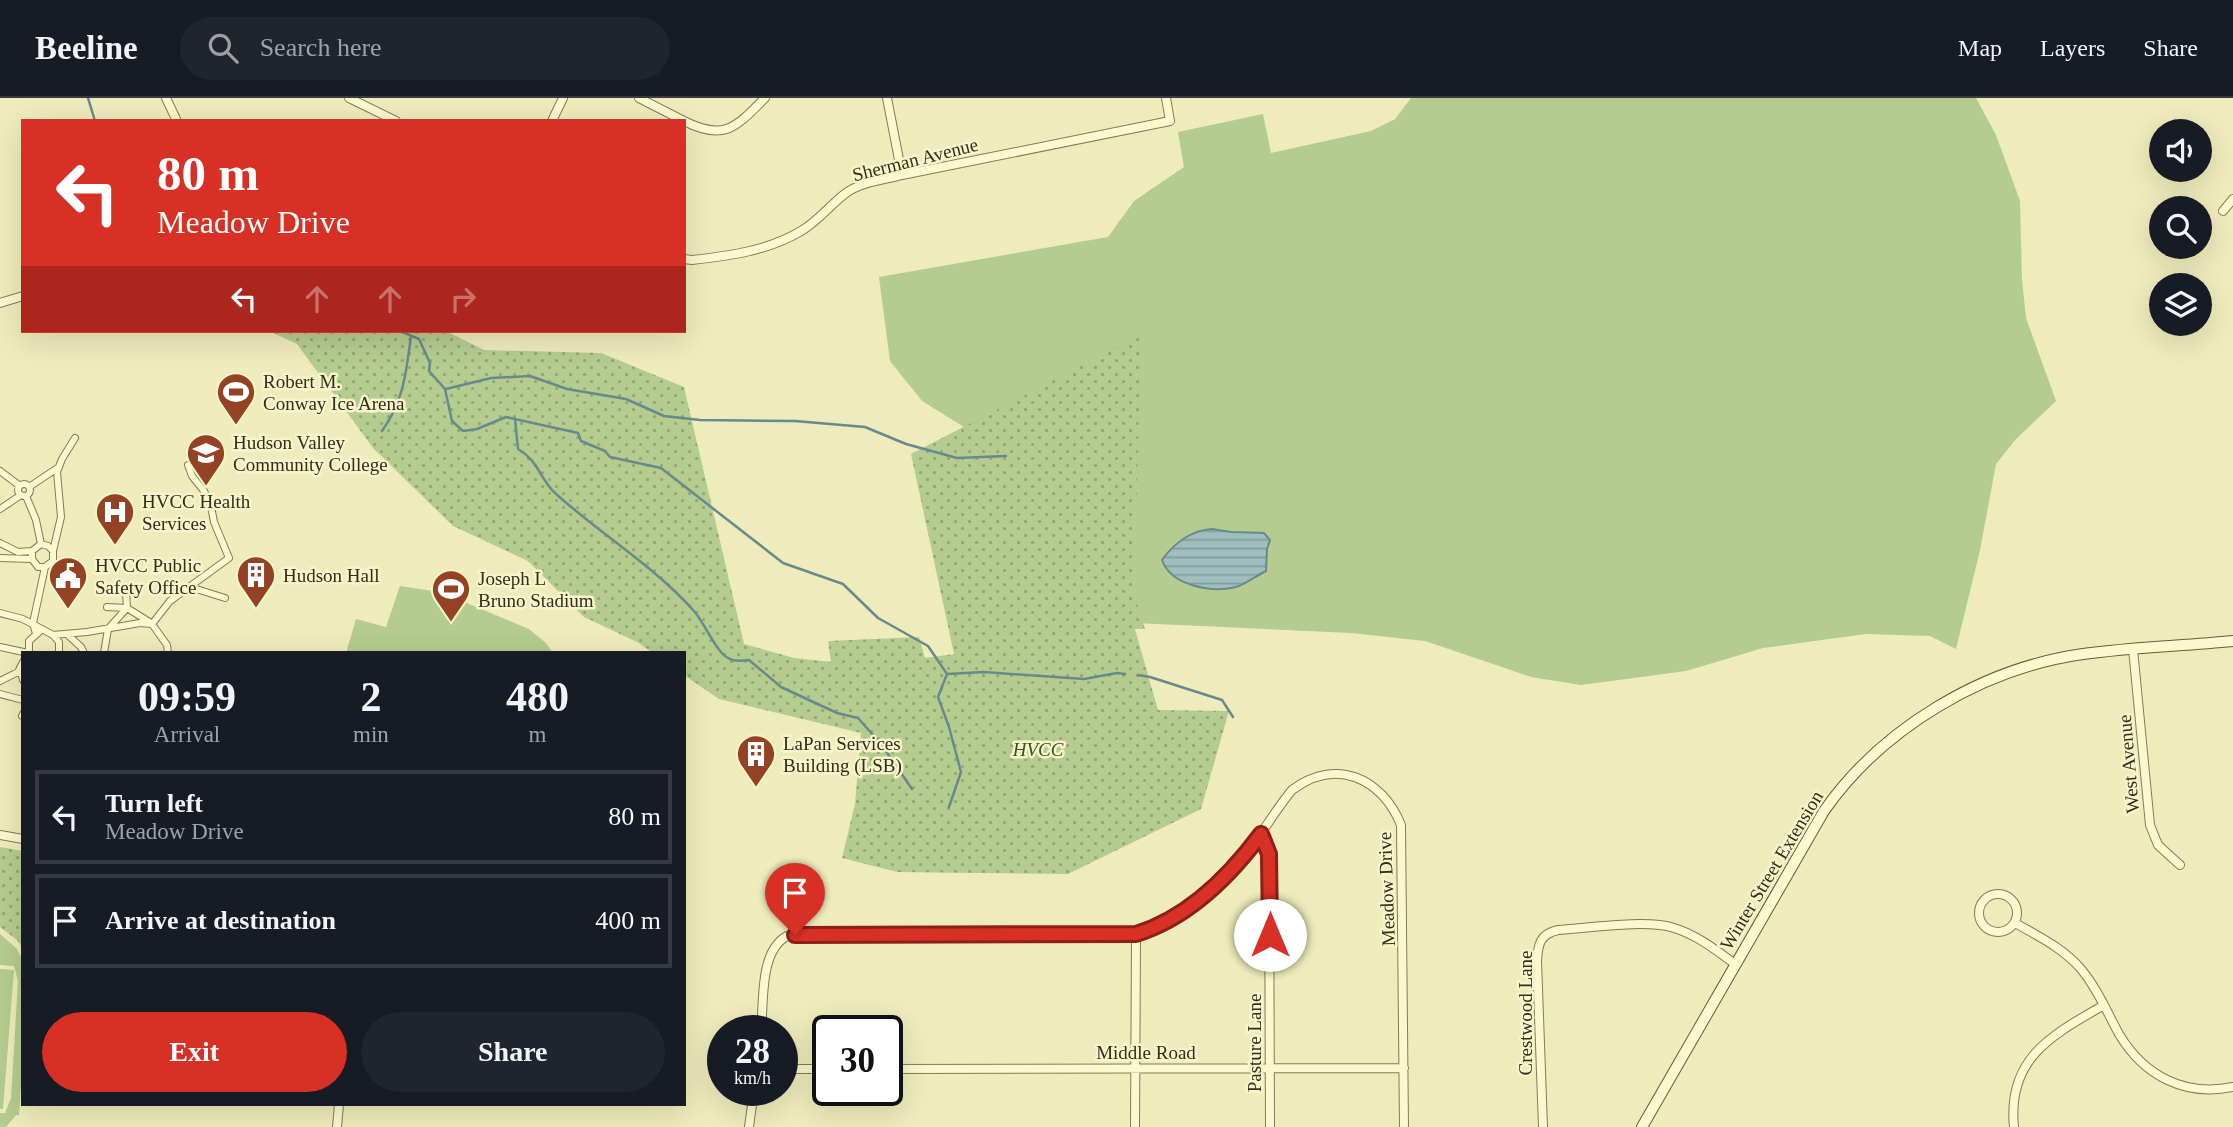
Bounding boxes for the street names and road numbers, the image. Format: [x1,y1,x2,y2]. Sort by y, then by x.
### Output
street label: Sherman Avenue [850,134,980,185]
street label: West Avenue [2114,714,2143,814]
street label: Winter Street Extension [1716,787,1827,954]
street label: Meadow Drive [1374,831,1399,947]
street label: Crestwood Lane [1515,950,1536,1076]
street label: Pasture Lane [1244,994,1265,1092]
street label: Middle Road [1096,1042,1196,1063]

